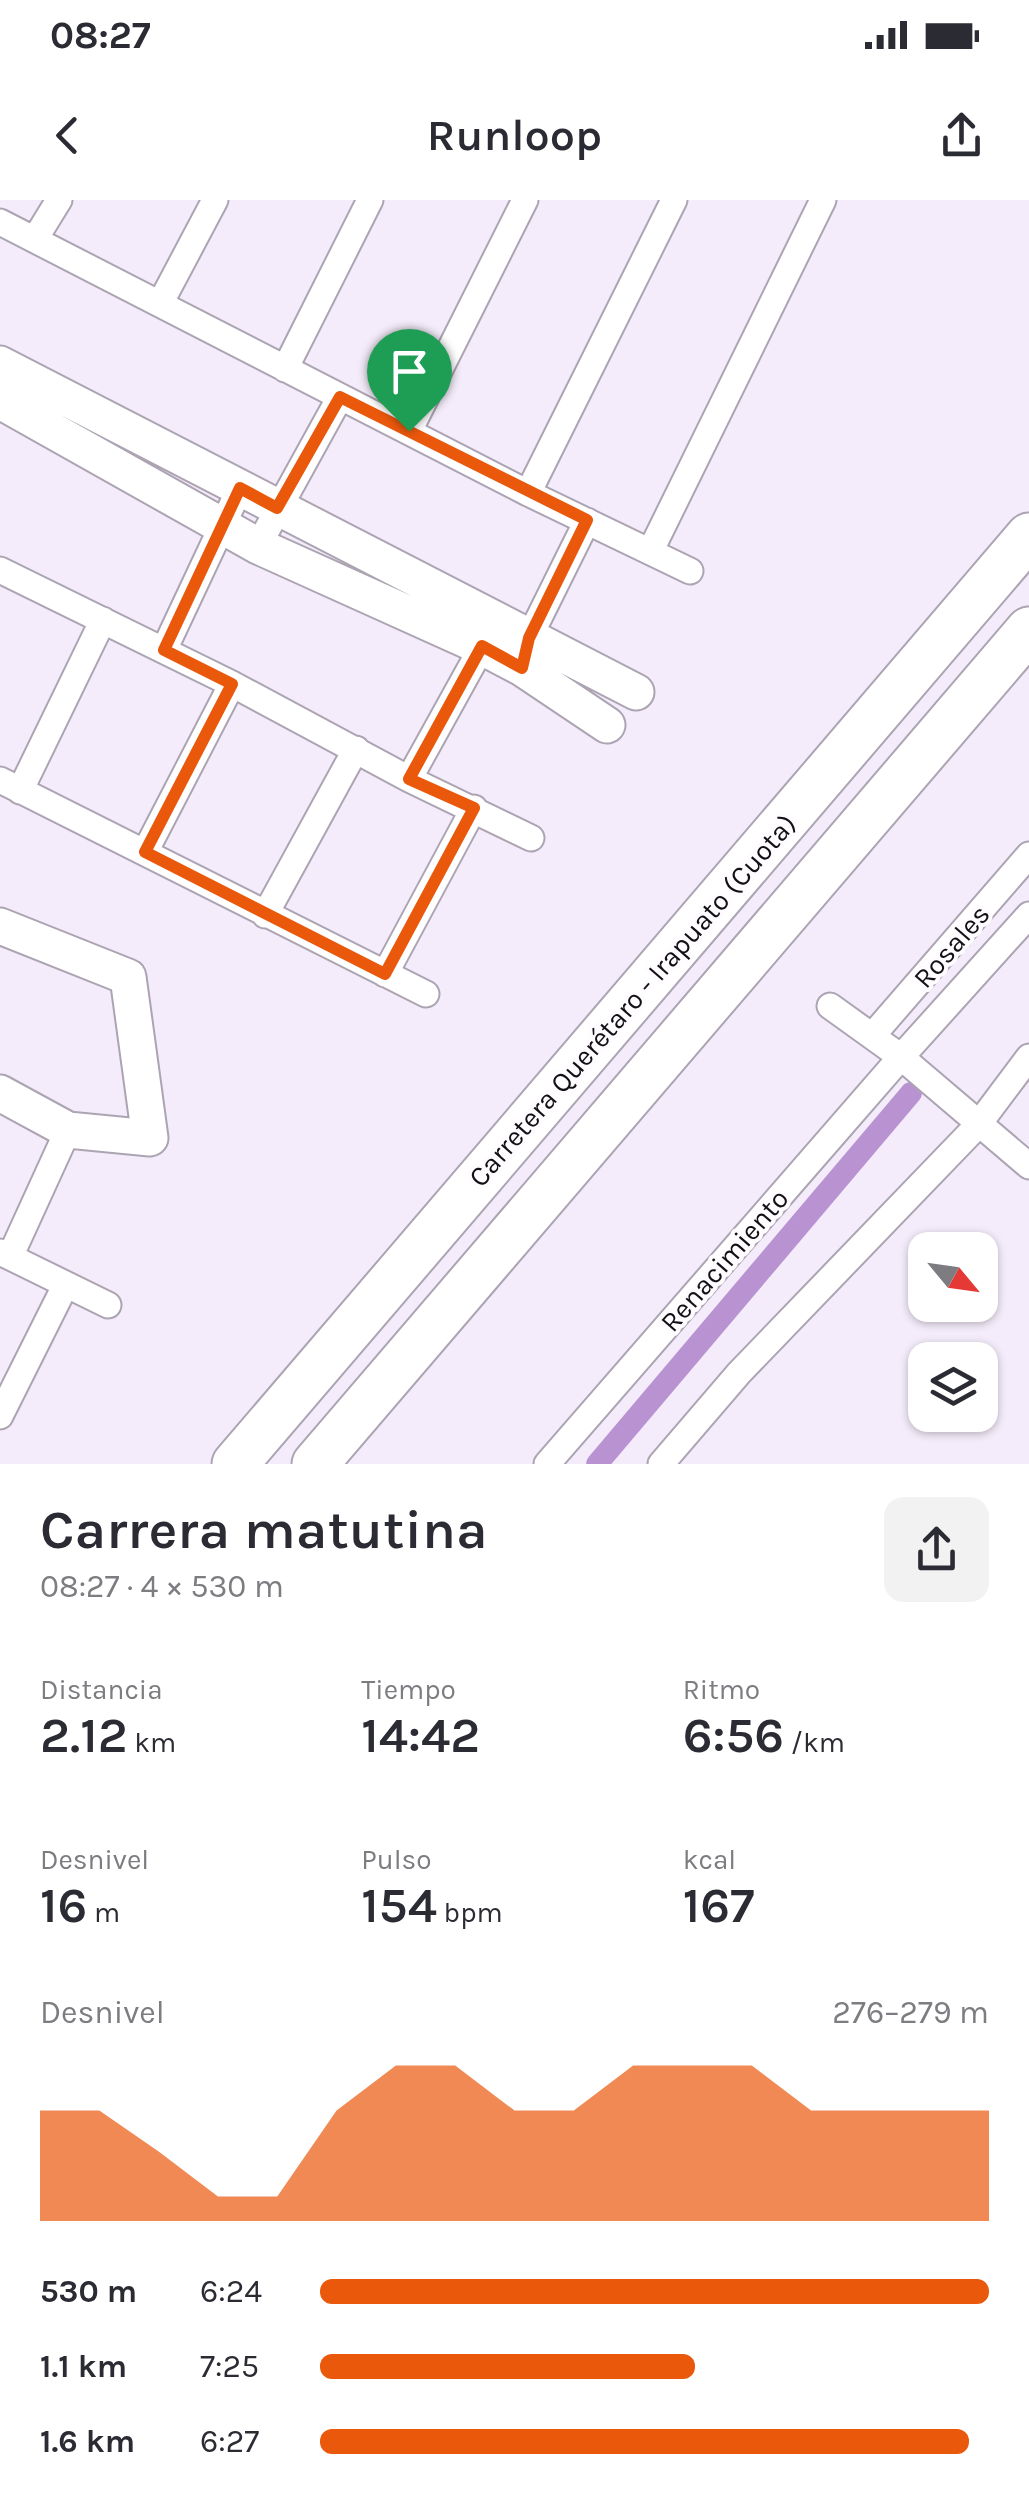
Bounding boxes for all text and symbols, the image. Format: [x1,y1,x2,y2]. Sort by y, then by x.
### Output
text: 08:27 [50,13,151,58]
icon: back [40,108,95,163]
icon: share [934,108,989,163]
text: Runloop [427,109,602,161]
pin [367,329,452,432]
icon: arrive [382,344,437,399]
street label: Carretera Querétaro - Irapuato (Cuota) [462,807,803,1193]
street label: Rosales [906,898,996,995]
street label: Renacimiento [653,1182,795,1338]
north arrow [908,1232,998,1322]
map controls [908,1232,998,1432]
button: layers [908,1342,998,1432]
button: share [884,1497,989,1602]
text: Carrera matutina [40,1498,488,1562]
text: 08:27 · 4 × 530 m [40,1568,284,1605]
text: Distancia [40,1673,163,1706]
text: Tiempo [361,1673,456,1706]
text: Ritmo [683,1673,760,1706]
text: 2.12 [40,1706,128,1765]
text: 14:42 [361,1706,480,1765]
text: 6:56 [683,1706,784,1765]
text: km [128,1726,176,1759]
text: /km [784,1726,845,1759]
text: Desnivel [40,1843,149,1876]
text: Pulso [361,1843,432,1876]
text: kcal [683,1843,736,1876]
text: 16 [40,1876,87,1935]
text: 154 [361,1876,437,1935]
text: 167 [683,1876,755,1935]
text: m [87,1896,120,1929]
text: bpm [437,1896,503,1929]
text: Desnivel [40,1994,165,2031]
text: 276–279 m [832,1994,989,2031]
text: 530 m [40,2273,137,2310]
text: 6:24 [200,2273,262,2310]
text: 1.1 km [40,2348,127,2385]
text: 7:25 [200,2348,259,2385]
text: 1.6 km [40,2423,135,2460]
text: 6:27 [200,2423,259,2460]

